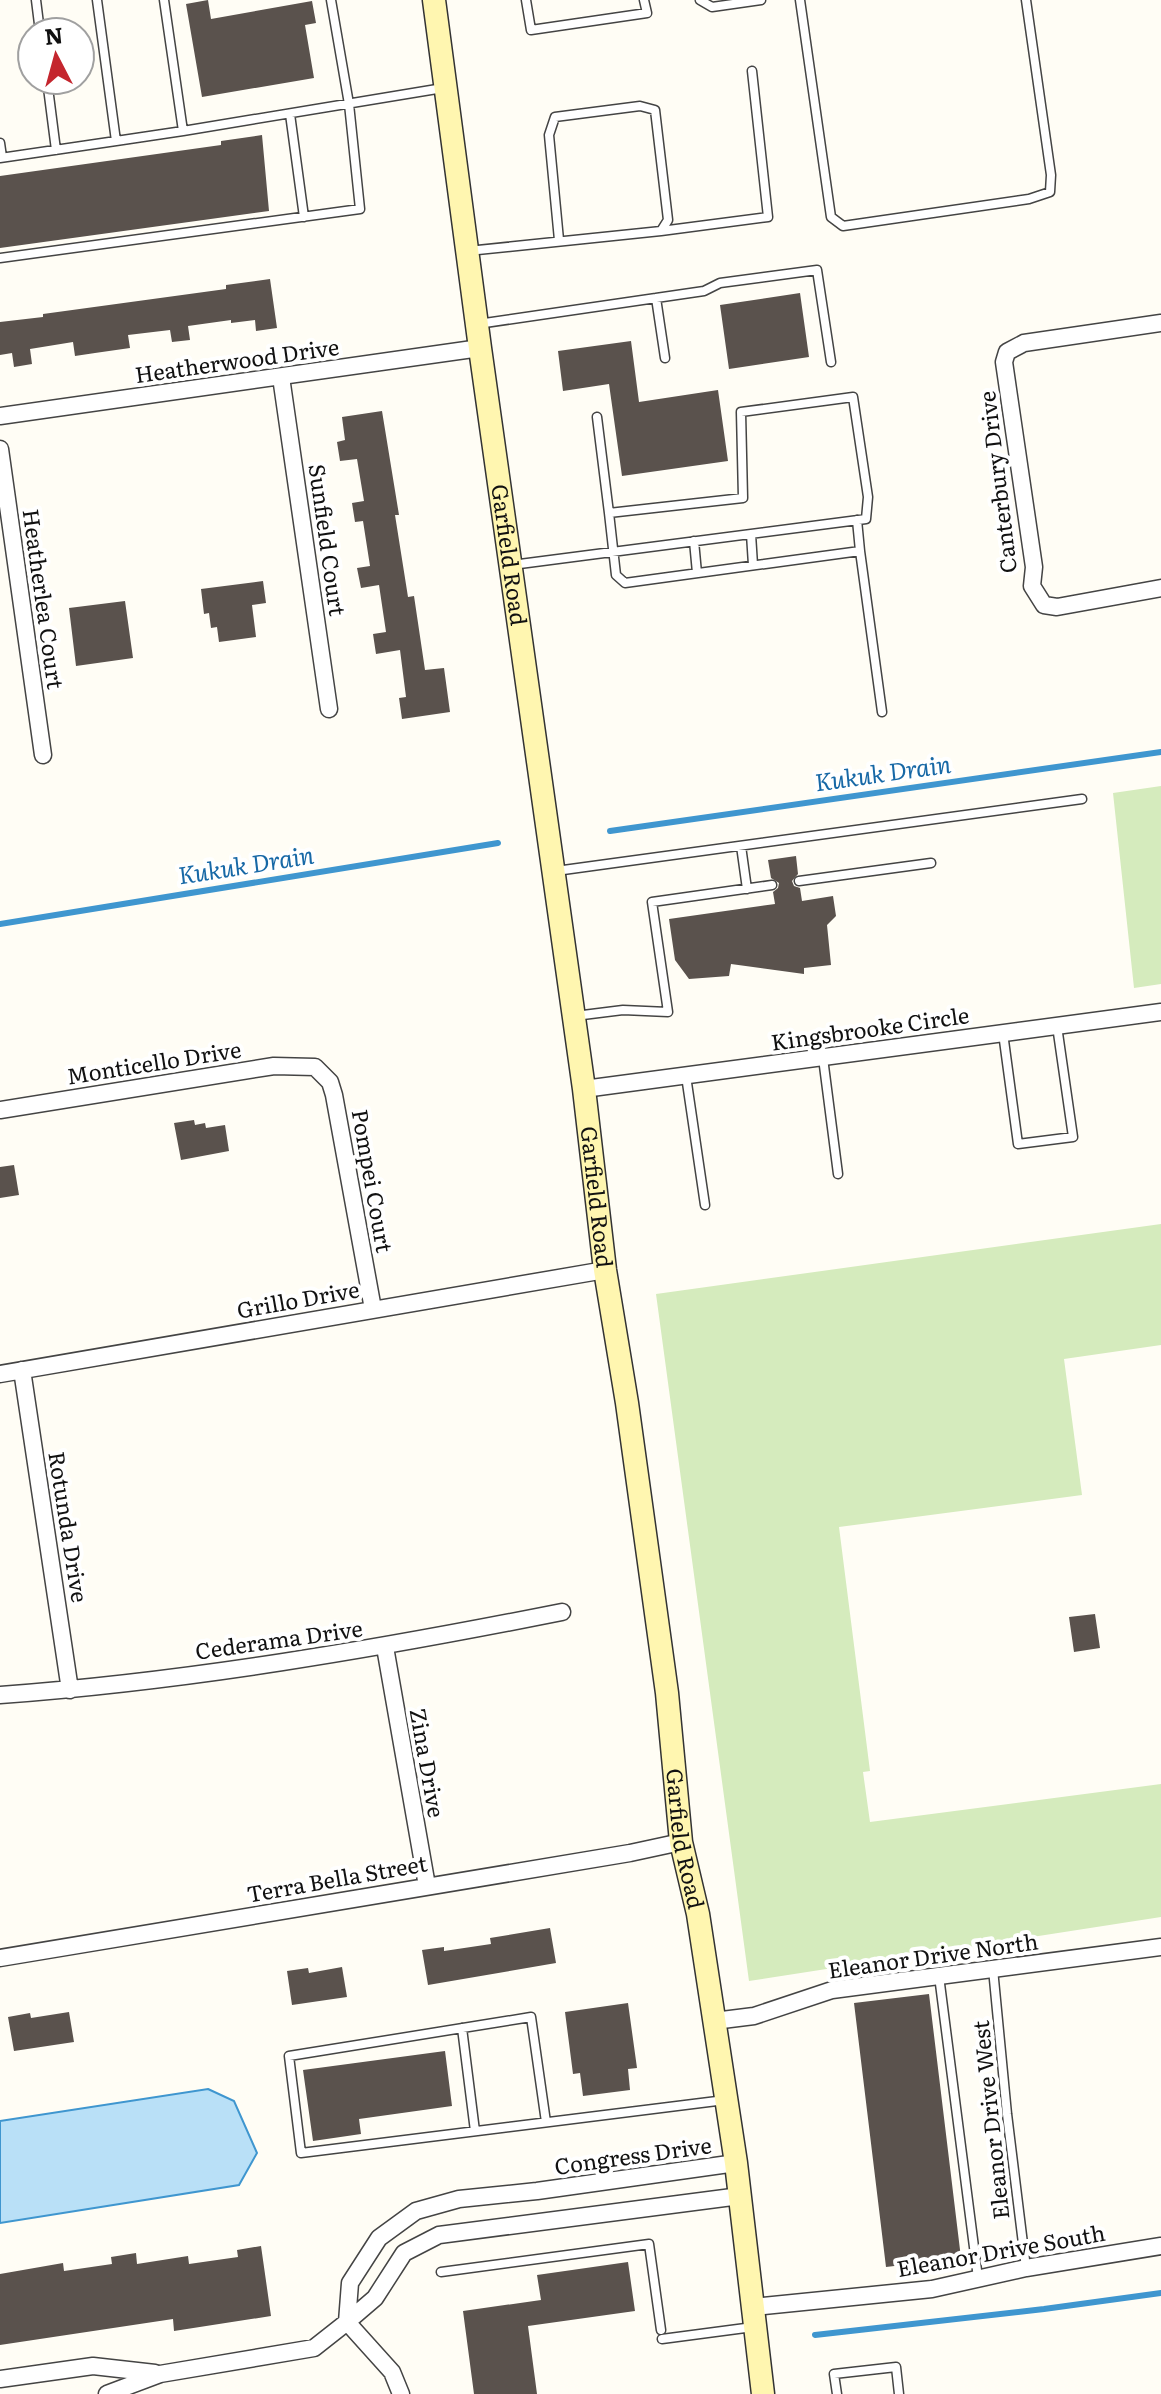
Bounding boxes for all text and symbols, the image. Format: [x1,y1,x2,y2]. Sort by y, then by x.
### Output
north arrow [16,16,96,96]
text: N [43,17,65,52]
street label: Heatherwood Drive [133,329,341,390]
street label: Canterbury Drive [969,389,1024,575]
street label: Sunfield Court [301,462,355,618]
street label: Garfield Road [484,482,537,627]
street label: Heatherlea Court [16,507,73,691]
water label: Kukuk Drain [812,745,953,798]
water label: Kukuk Drain [175,836,316,892]
street label: Kingsbrooke Circle [769,997,971,1058]
street label: Monticello Drive [64,1031,243,1092]
street label: Pompei Court [345,1106,402,1255]
street label: Garfield Road [573,1124,623,1269]
street label: Grillo Drive [234,1272,362,1326]
street label: Rotunda Drive [41,1449,98,1605]
street label: Cederama Drive [193,1610,365,1667]
street label: Zina Drive [403,1706,454,1820]
street label: Garfield Road [659,1767,714,1912]
street label: Terra Bella Street [244,1845,430,1910]
street label: Eleanor Drive North [826,1923,1040,1986]
street label: Eleanor Drive West [963,2019,1016,2221]
street label: Congress Drive [552,2127,713,2182]
street label: Eleanor Drive South [894,2215,1107,2284]

